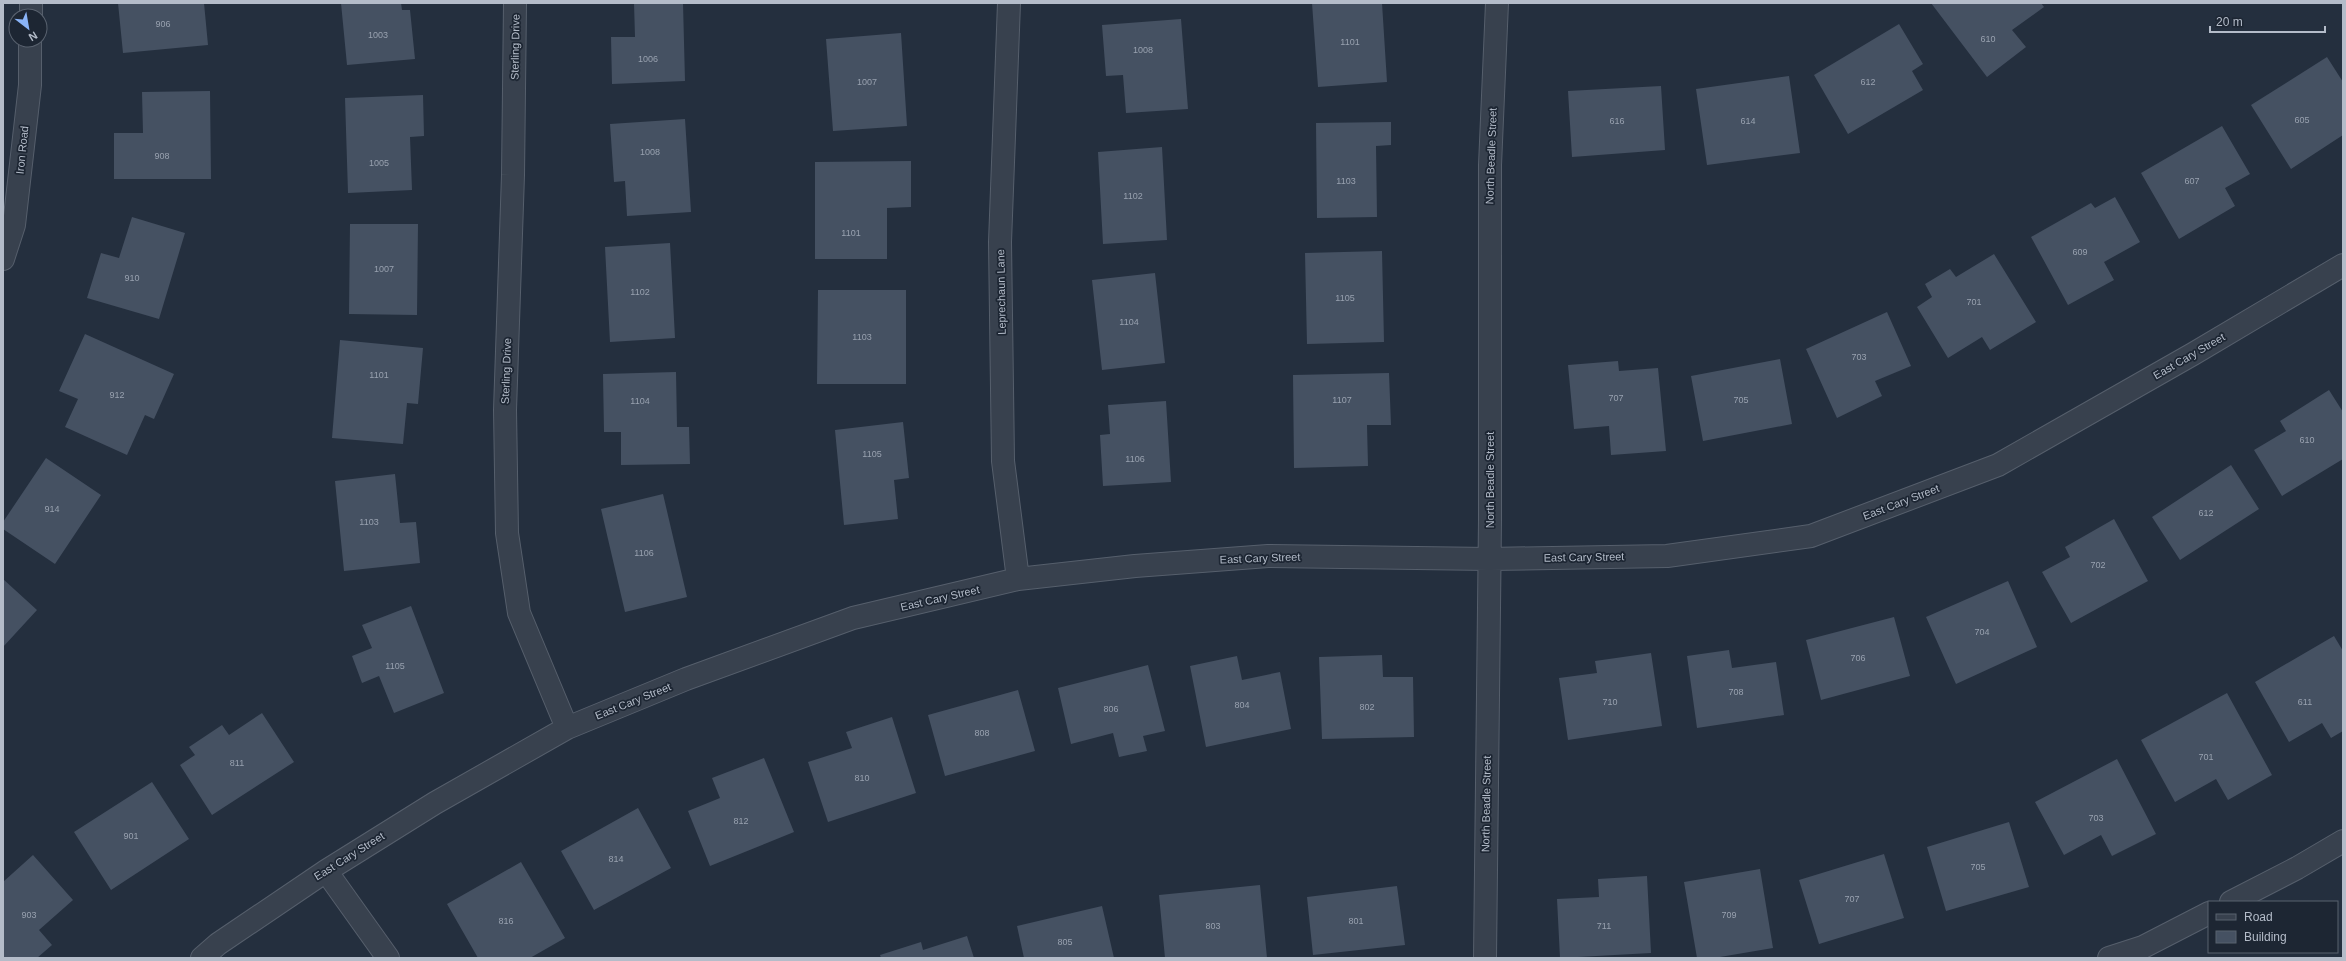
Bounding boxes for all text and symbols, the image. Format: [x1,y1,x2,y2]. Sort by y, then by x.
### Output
north arrow [8,8,48,48]
scale bar [2210,8,2325,34]
street label: Sterling Drive [508,14,522,80]
text: 20 m [2216,15,2243,29]
house number: 906 [155,19,171,29]
text: N [27,29,40,44]
house number: 1003 [368,30,388,40]
house number: 610 [1980,34,1996,44]
house number: 1101 [1340,37,1360,47]
house number: 1008 [1133,45,1153,55]
house number: 1006 [638,54,658,64]
house number: 1007 [857,77,877,87]
house number: 612 [1860,77,1876,87]
street label: North Beadle Street [1483,108,1499,204]
house number: 605 [2294,115,2310,125]
house number: 616 [1609,116,1625,126]
house number: 614 [1740,116,1756,126]
street label: Iron Road [14,125,30,175]
house number: 1008 [640,147,660,157]
house number: 908 [154,151,170,161]
house number: 1005 [369,158,389,168]
house number: 1103 [1336,176,1356,186]
house number: 607 [2184,176,2200,186]
house number: 1102 [1123,191,1143,201]
house number: 1101 [841,228,861,238]
house number: 609 [2072,247,2088,257]
street label: Leprechaun Lane [994,249,1008,335]
house number: 1007 [374,264,394,274]
house number: 910 [124,273,140,283]
house number: 1102 [630,287,650,297]
house number: 1105 [1335,293,1355,303]
house number: 701 [1966,297,1982,307]
house number: 1104 [1119,317,1139,327]
street label: East Cary Street [2151,331,2227,381]
house number: 1103 [852,332,872,342]
street label: Sterling Drive [499,338,513,404]
house number: 703 [1851,352,1867,362]
house number: 1101 [369,370,389,380]
house number: 912 [109,390,125,400]
house number: 707 [1608,393,1624,403]
house number: 1107 [1332,395,1352,405]
house number: 705 [1733,395,1749,405]
house number: 1104 [630,396,650,406]
street label: North Beadle Street [1484,432,1496,528]
house number: 610 [2299,435,2315,445]
house number: 1105 [862,449,882,459]
house number: 1106 [1125,454,1145,464]
street label: East Cary Street [1861,482,1941,522]
house number: 914 [44,504,60,514]
house number: 612 [2198,508,2214,518]
house number: 1103 [359,517,379,527]
house number: 1106 [634,548,654,558]
street label: East Cary Street [1544,550,1624,564]
street label: East Cary Street [1219,551,1301,565]
house number: 702 [2090,560,2106,570]
street label: East Cary Street [899,583,981,613]
house number: 704 [1974,627,1990,637]
house number: 706 [1850,653,1866,663]
house number: 1105 [385,661,405,671]
street label: East Cary Street [593,680,673,722]
house number: 708 [1728,687,1744,697]
house number: 710 [1602,697,1618,707]
house number: 611 [2298,697,2312,707]
house number: 804 [1234,700,1250,710]
house number: 802 [1359,702,1375,712]
house number: 806 [1103,704,1119,714]
house number: 808 [974,728,990,738]
house number: 701 [2198,752,2214,762]
street label: North Beadle Street [1479,756,1493,852]
house number: 811 [230,758,244,768]
house number: 810 [854,773,870,783]
house number: 703 [2088,813,2104,823]
house number: 812 [733,816,749,826]
street label: East Cary Street [312,830,386,882]
house number: 901 [123,831,139,841]
house number: 814 [608,854,624,864]
house number: 705 [1970,862,1986,872]
house number: 707 [1844,894,1860,904]
legend [2208,901,2338,953]
house number: 903 [21,910,37,920]
house number: 709 [1721,910,1737,920]
text: Road [2244,910,2273,924]
house number: 816 [498,916,514,926]
house number: 801 [1348,916,1364,926]
house number: 803 [1205,921,1221,931]
house number: 711 [1597,921,1611,931]
text: Building [2244,930,2287,944]
house number: 805 [1057,937,1073,947]

